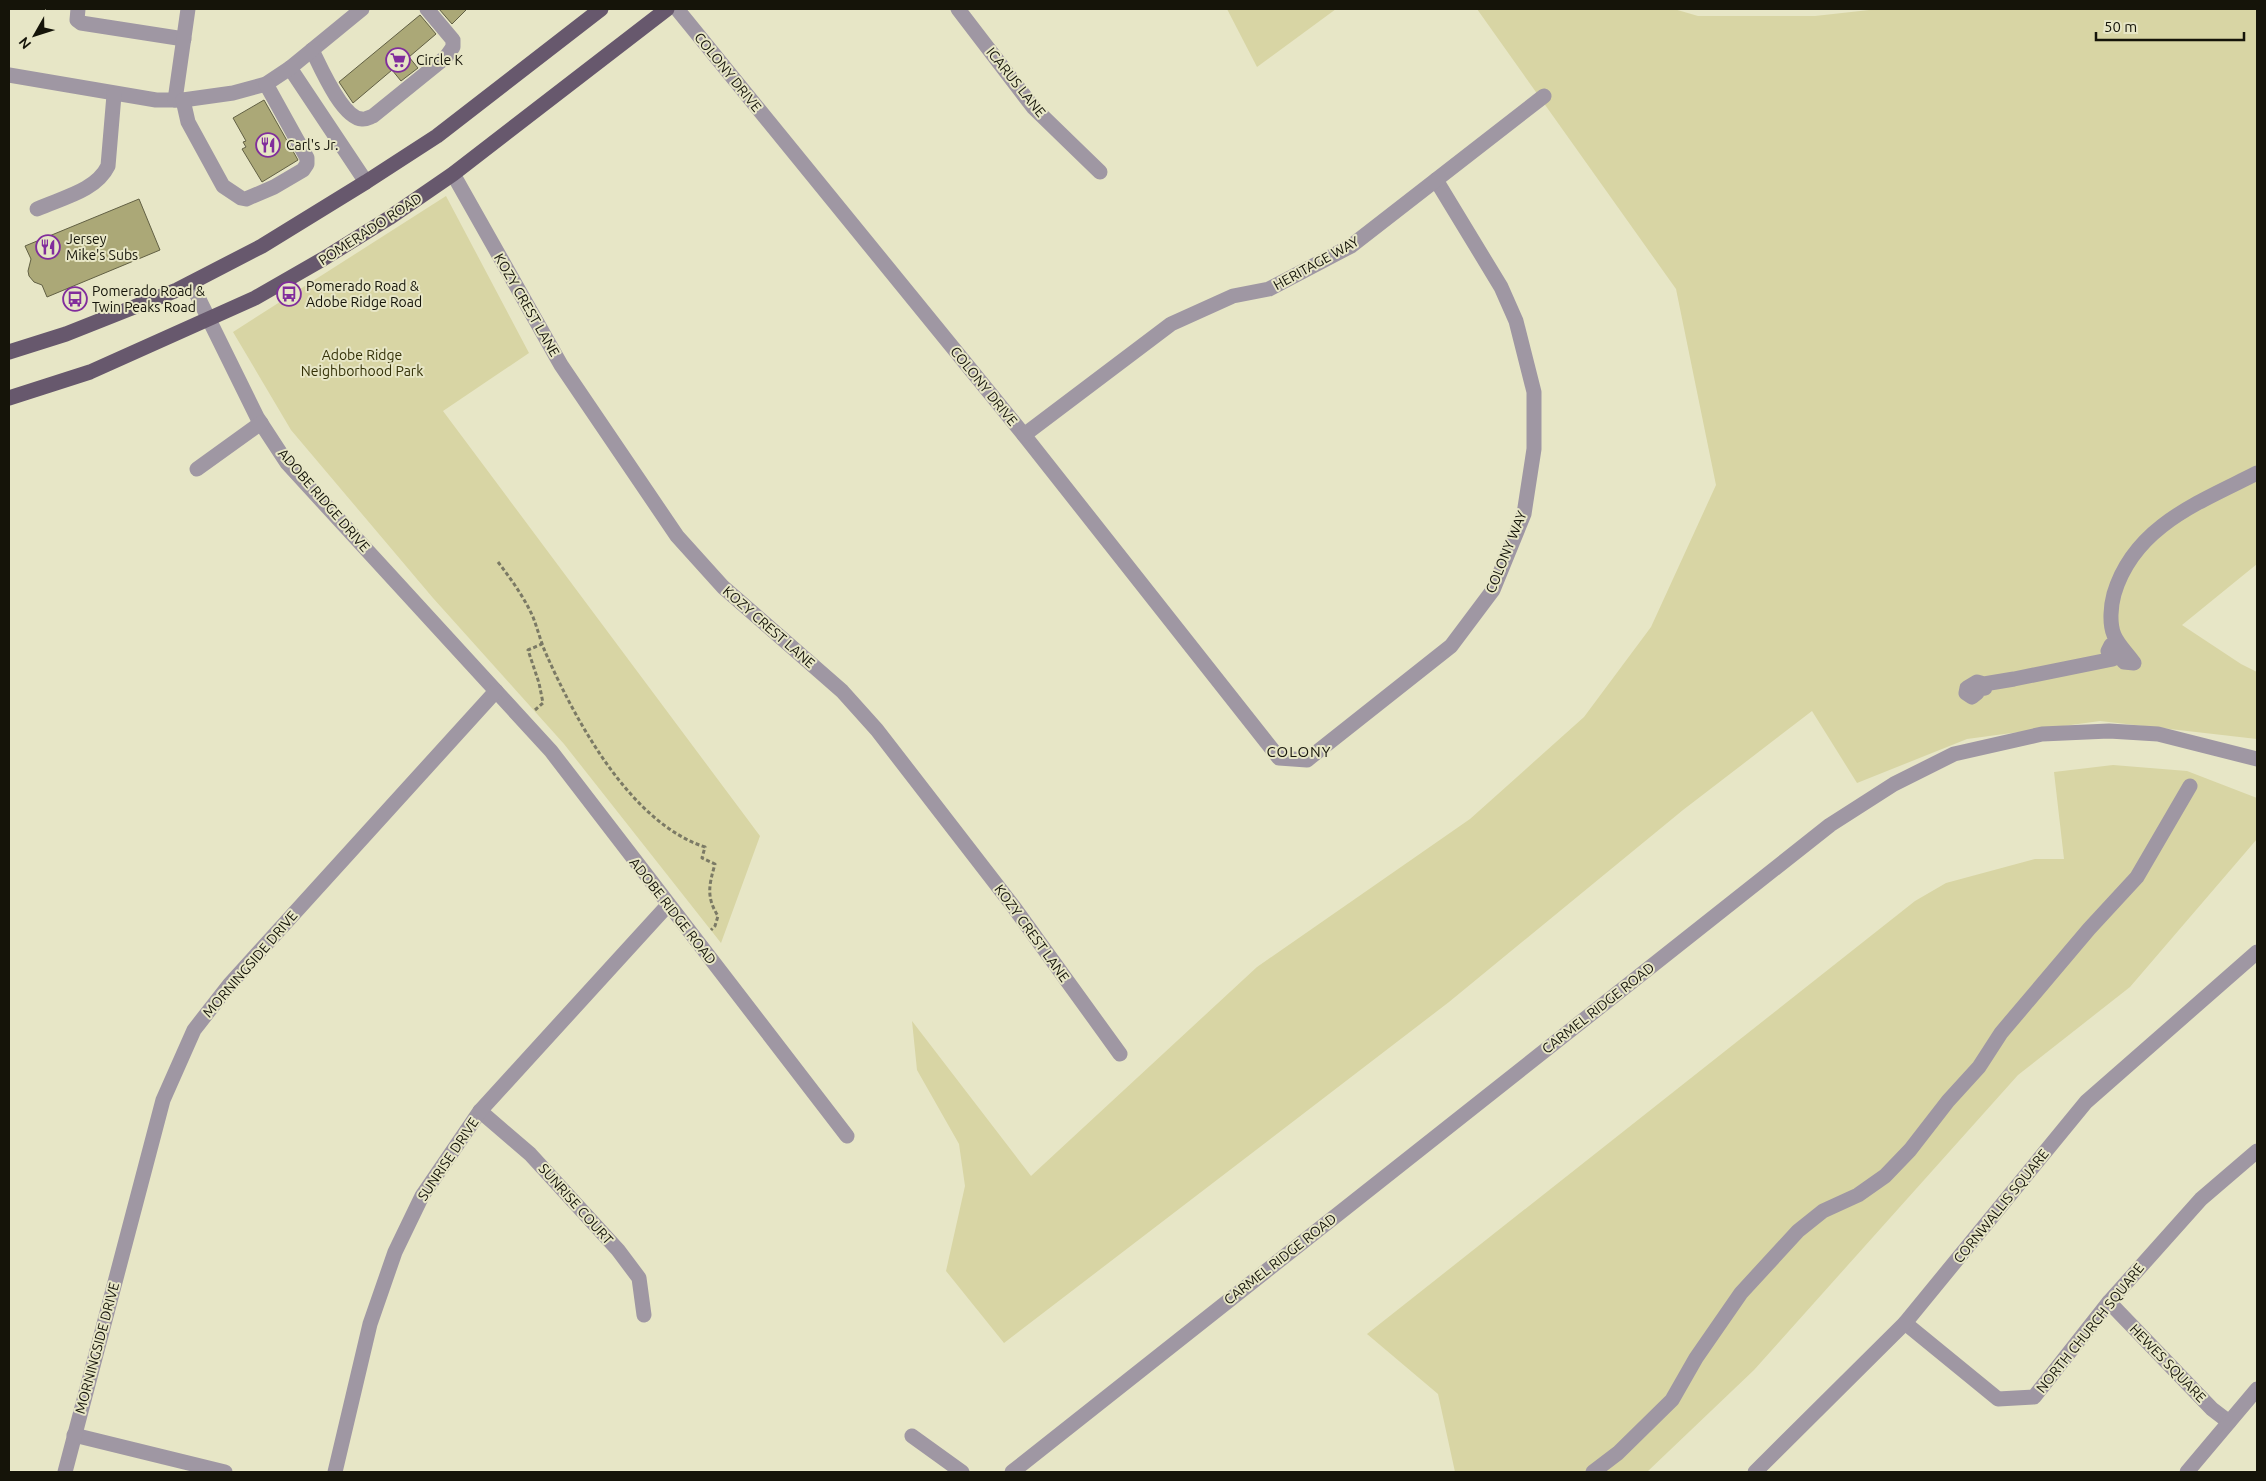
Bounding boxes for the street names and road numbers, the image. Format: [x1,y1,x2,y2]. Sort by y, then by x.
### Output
street label: COLONY DRIVE [691,29,765,115]
street label: ICARUS LANE [983,44,1049,120]
street label: POMERADO ROAD [315,190,425,268]
street label: HERITAGE WAY [1270,233,1362,293]
street label: KOZY CREST LANE [491,251,563,360]
street label: COLONY DRIVE [947,343,1021,429]
street label: ADOBE RIDGE DRIVE [275,445,373,555]
street label: COLONY WAY [1482,509,1530,595]
street label: KOZY CREST LANE [720,583,818,671]
street label: ADOBE RIDGE ROAD [626,855,720,968]
street label: KOZY CREST LANE [991,881,1073,985]
street label: MORNINGSIDE DRIVE [200,908,301,1020]
street label: CARMEL RIDGE ROAD [1539,959,1657,1057]
street label: SUNRISE DRIVE [414,1114,482,1204]
street label: CORNWALLIS SQUARE [1950,1146,2052,1266]
street label: SUNRISE COURT [536,1160,617,1248]
street label: CARMEL RIDGE ROAD [1221,1210,1339,1308]
street label: NORTH CHURCH SQUARE [2033,1260,2147,1396]
street label: MORNINGSIDE DRIVE [72,1280,122,1415]
street label: HEWES SQUARE [2127,1321,2209,1405]

